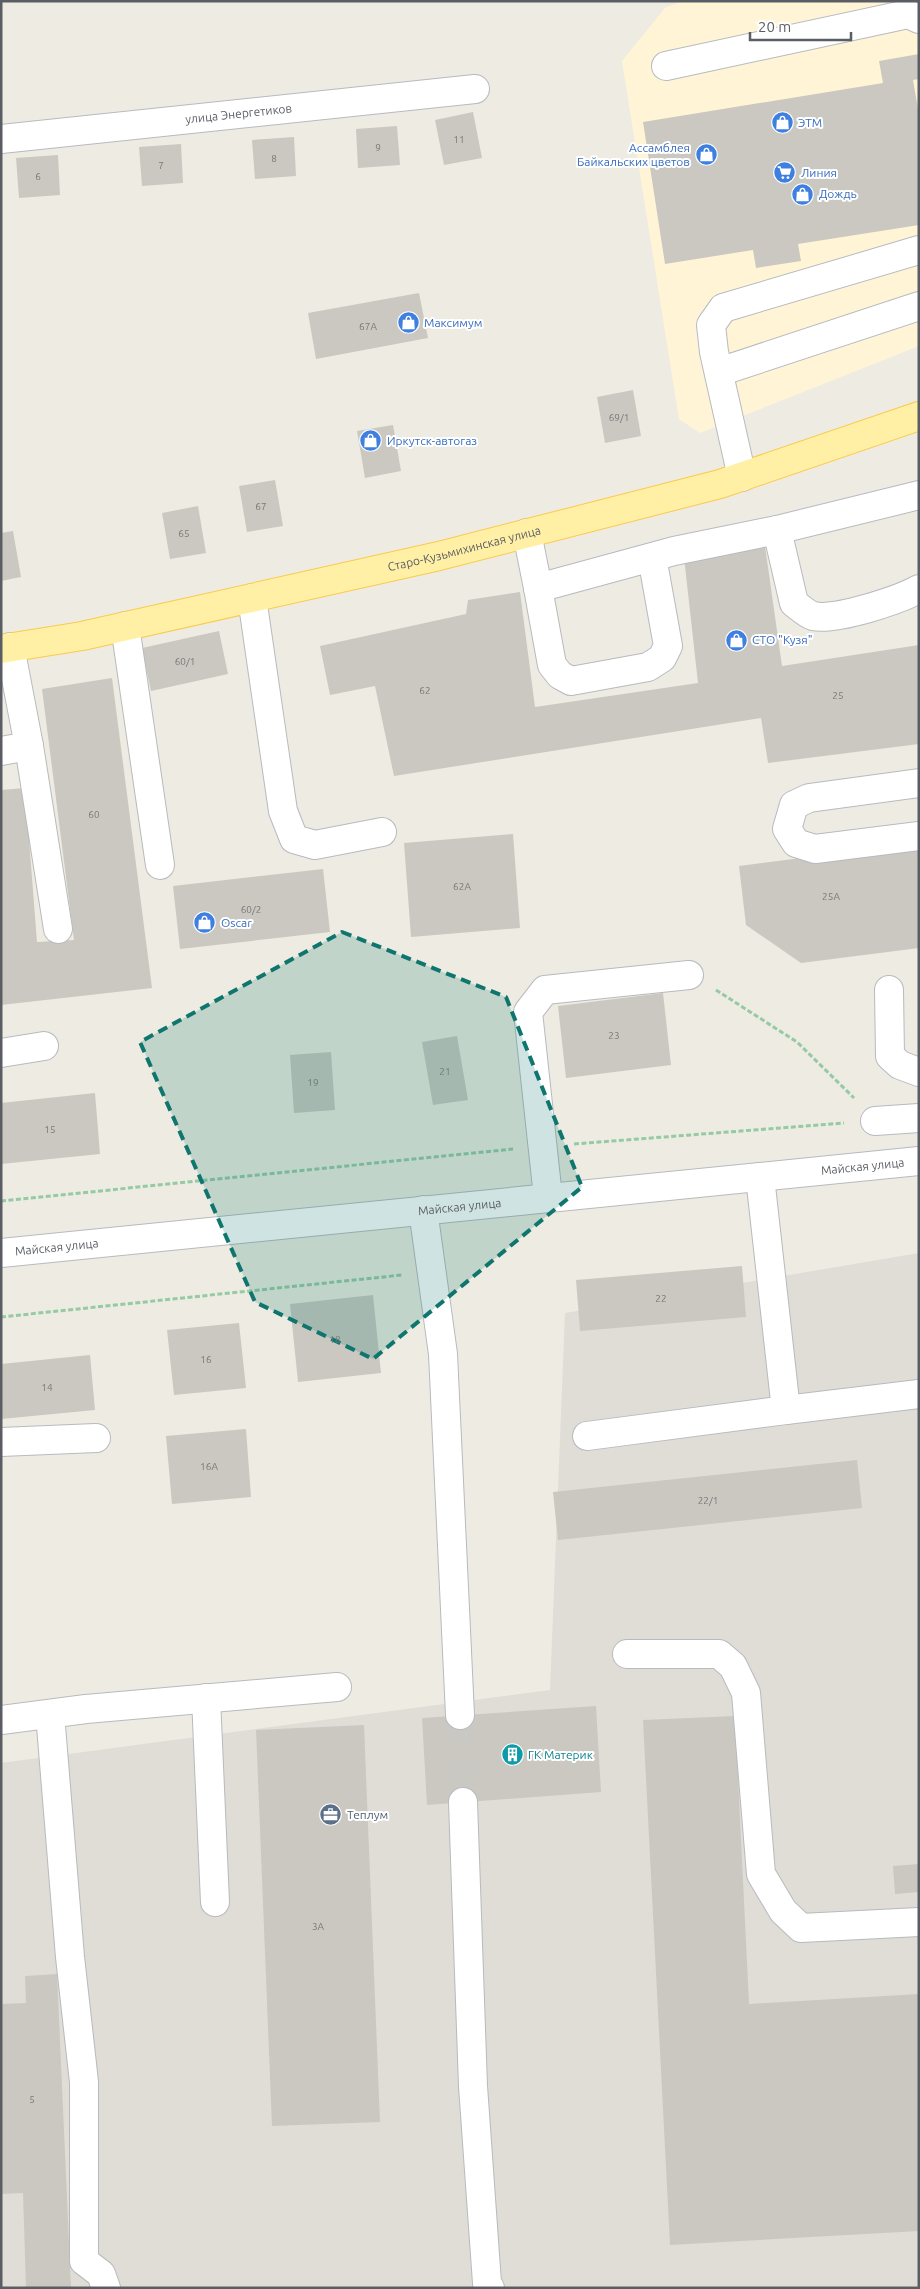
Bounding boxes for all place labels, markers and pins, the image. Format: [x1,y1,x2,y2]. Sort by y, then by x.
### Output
shop icon: ЭТМ [770,111,794,135]
place label: ЭТМ [798,116,822,129]
place label: Ассамблея Байкальских цветов [577,141,690,168]
shop icon: Ассамблея Байкальских цветов [694,143,718,167]
supermarket icon: Линия [773,161,797,185]
place label: Линия [801,166,837,179]
shop icon: Дождь [791,182,815,206]
place label: Дождь [819,187,857,200]
shop icon: Максимум [396,311,420,335]
place label: Максимум [424,316,483,329]
shop icon: Иркутск-автогаз [359,429,383,453]
place label: Иркутск-автогаз [387,434,477,447]
shop icon: СТО "Кузя" [724,628,748,652]
place label: СТО "Кузя" [752,633,813,646]
shop icon: Oscar [193,911,217,935]
place label: Oscar [221,916,252,929]
building icon: ГК Материк [500,1743,524,1767]
place label: ГК Материк [528,1748,593,1761]
office icon: Теплум [319,1803,343,1827]
place label: Теплум [347,1808,388,1821]

